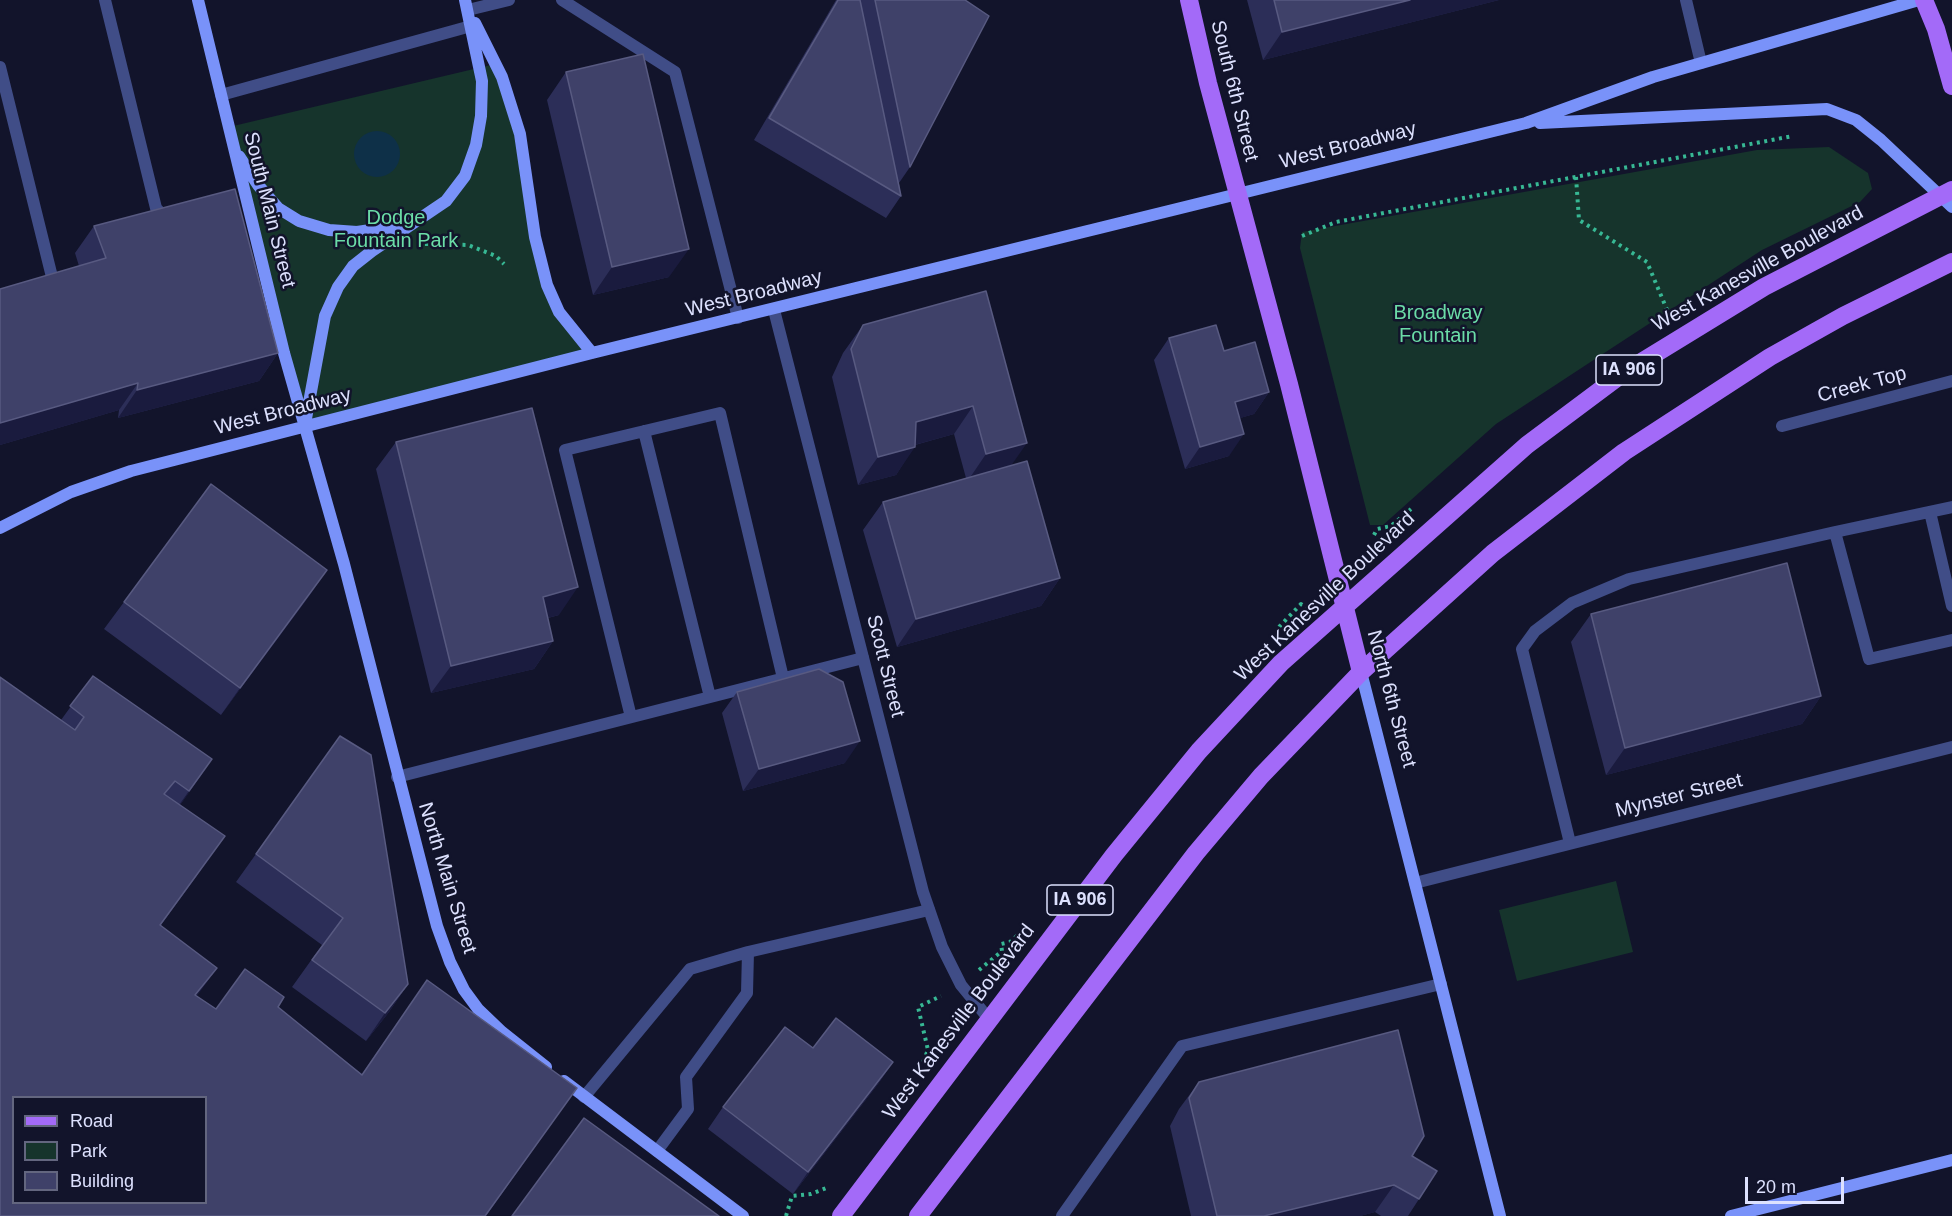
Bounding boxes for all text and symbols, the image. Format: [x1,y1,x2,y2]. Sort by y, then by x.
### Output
street label: South 6th Street [1205,18,1263,164]
street label: West Broadway [1277,117,1419,175]
street label: South Main Street [238,129,300,291]
street label: West Kanesville Boulevard [1648,201,1868,337]
park label: Dodge Fountain Park [334,206,458,253]
street label: West Broadway [683,265,825,323]
park label: Broadway Fountain [1394,301,1482,348]
road number: IA 906 [1596,355,1662,385]
street label: Creek Top [1815,362,1909,408]
street label: West Broadway [212,383,354,441]
street label: West Kanesville Boulevard [1230,507,1420,687]
street label: Scott Street [861,612,909,720]
street label: North 6th Street [1361,628,1421,770]
street label: Mynster Street [1613,769,1745,823]
street label: North Main Street [413,800,481,956]
road number: IA 906 [1047,885,1113,915]
street label: West Kanesville Boulevard [878,920,1040,1124]
legend [12,1096,207,1204]
text: Road [70,1111,113,1131]
text: Park [70,1141,107,1161]
scale bar [1748,1165,1847,1203]
text: Building [70,1171,134,1191]
text: 20 m [1756,1177,1796,1197]

